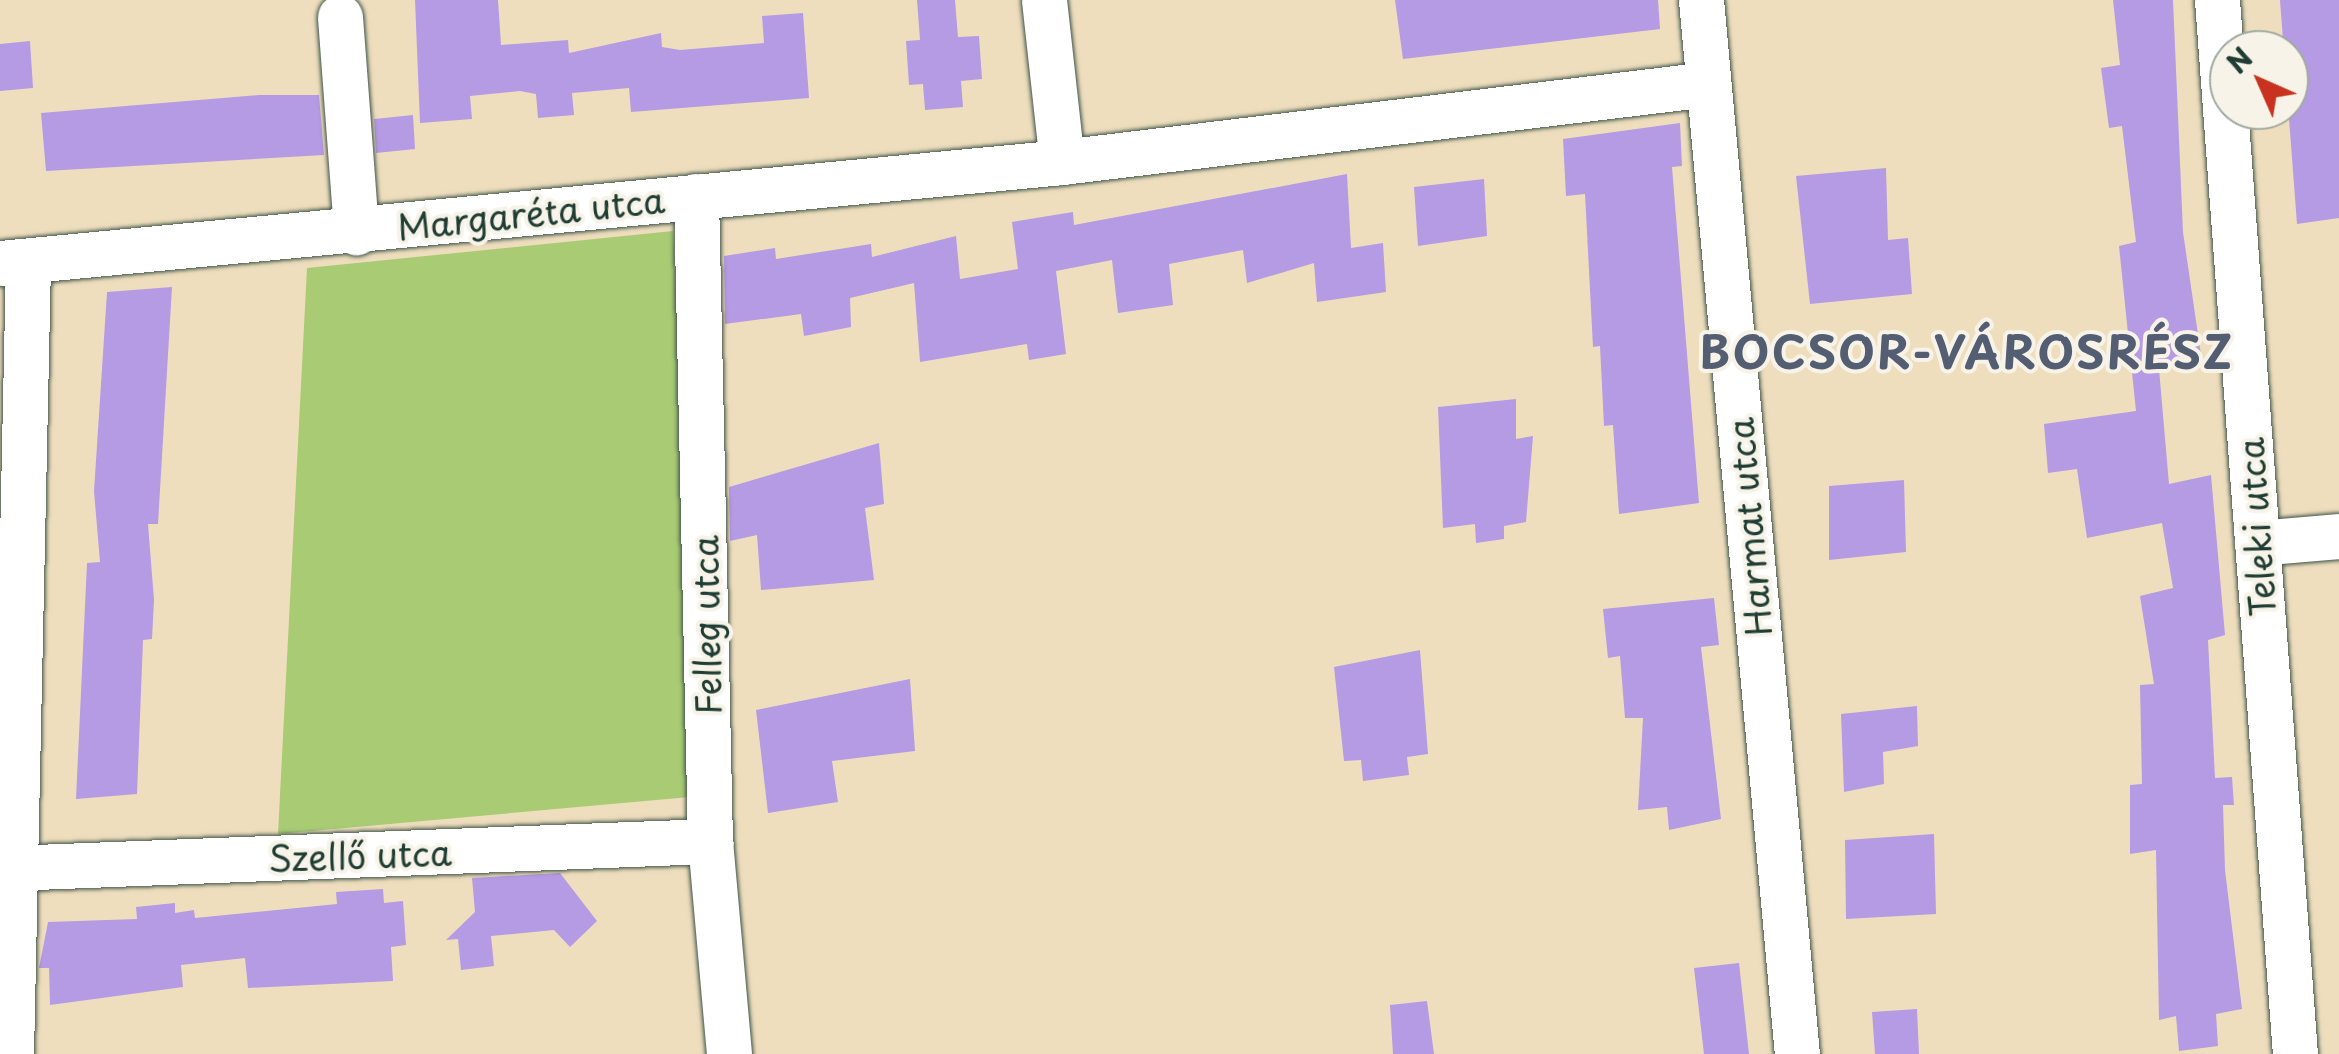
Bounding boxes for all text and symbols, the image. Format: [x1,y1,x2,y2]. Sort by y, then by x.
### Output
north arrow [2209,30,2309,130]
text: N [2216,37,2262,83]
street label: Margaréta utca [394,178,668,248]
district label: BOCSOR-VÁROSRÉSZ [1702,324,2232,378]
street label: Harmat utca [1718,415,1780,639]
street label: Teleki utca [2229,436,2283,618]
street label: Felleg utca [683,534,729,716]
street label: Szellő utca [268,831,452,879]

